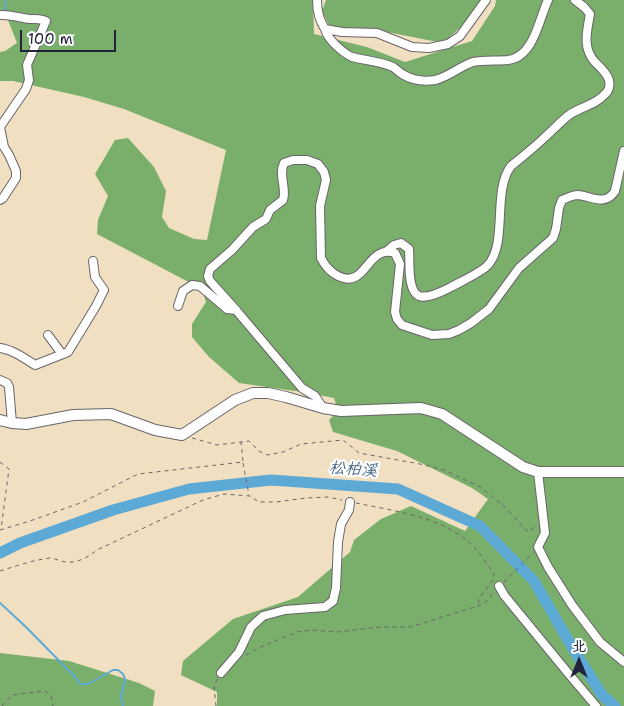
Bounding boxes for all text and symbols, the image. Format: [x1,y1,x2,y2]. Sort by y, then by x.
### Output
scale bar [22,20,119,52]
text: 100 m [28,29,73,49]
water label: 松柏溪 [328,459,378,481]
north arrow [554,636,604,686]
text: 北 [572,637,586,655]

